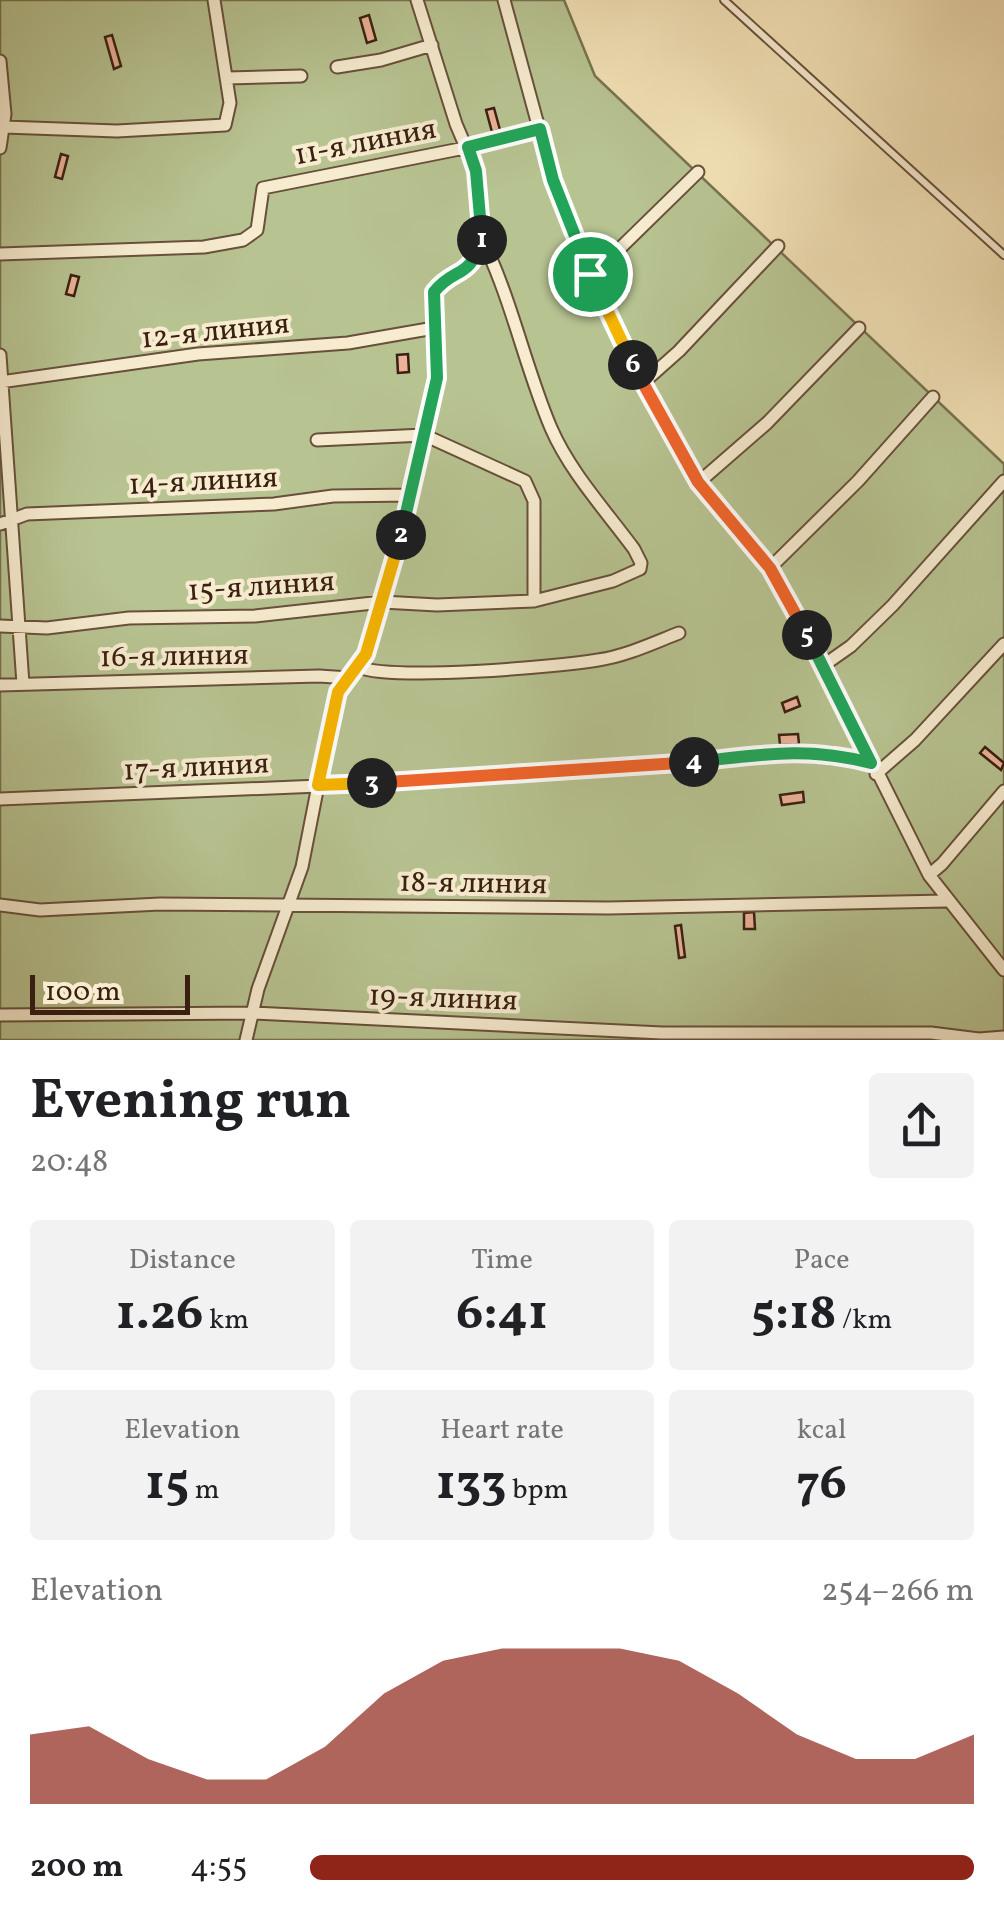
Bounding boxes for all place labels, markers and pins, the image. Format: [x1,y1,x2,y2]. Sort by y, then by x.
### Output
pin: 1 [457,215,507,265]
pin [548,232,633,317]
pin: 6 [608,340,658,390]
pin: 2 [376,510,426,560]
pin: 5 [782,610,832,660]
pin: 4 [669,737,719,787]
pin: 3 [347,758,397,808]

